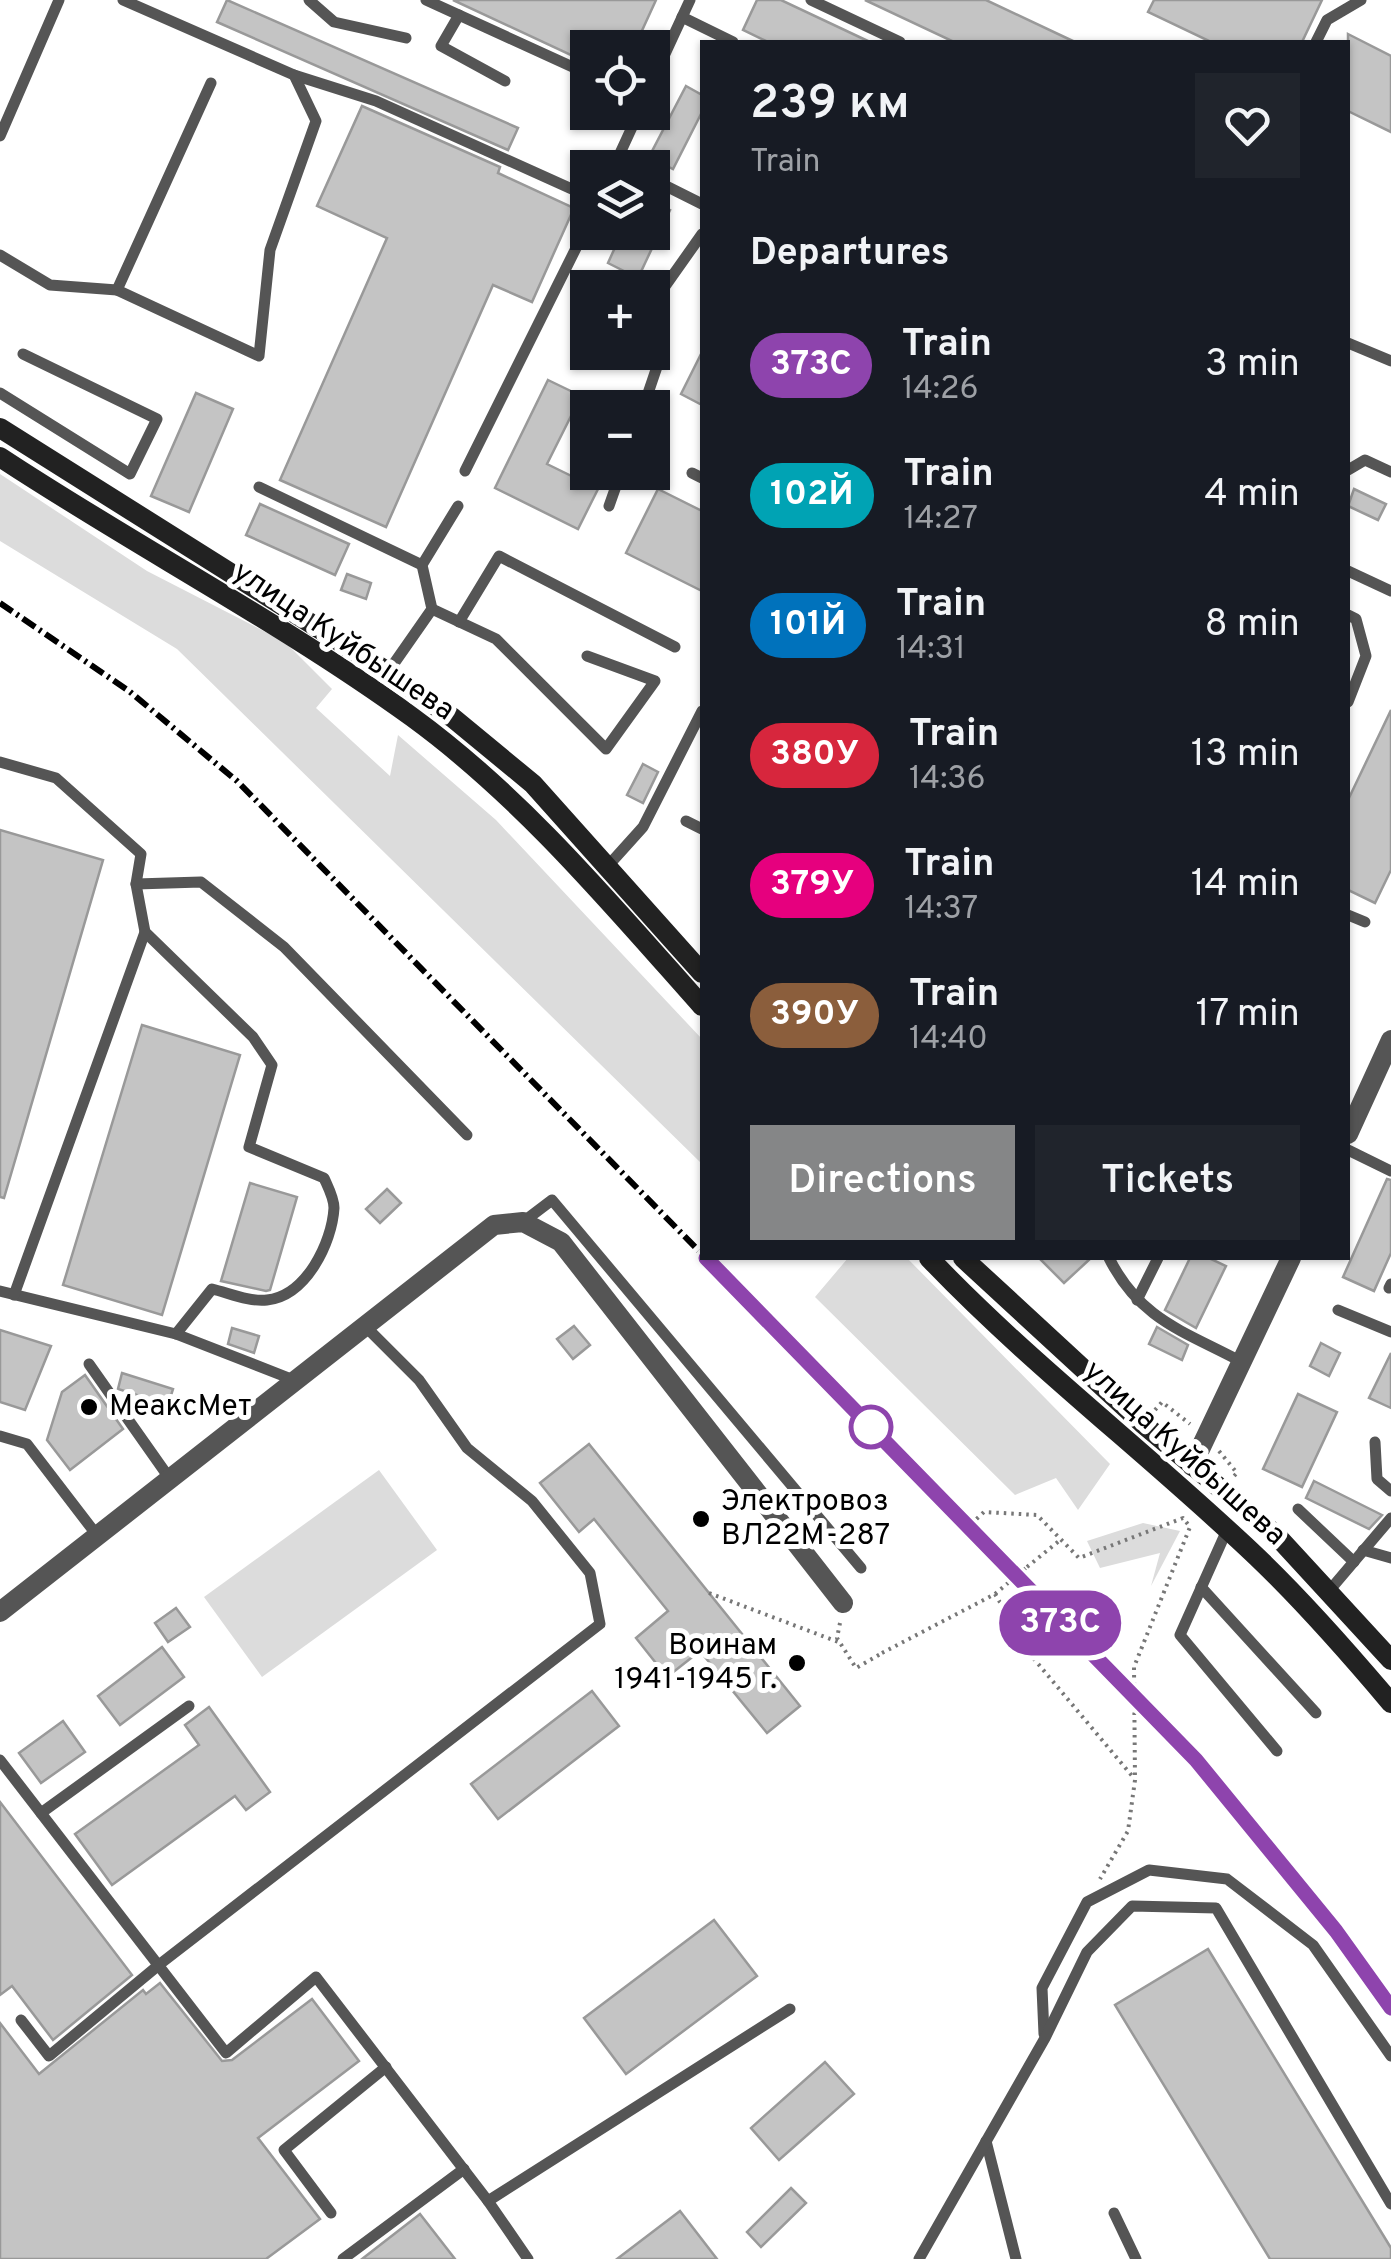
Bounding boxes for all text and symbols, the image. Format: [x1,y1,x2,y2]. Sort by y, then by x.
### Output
map controls [570,30,670,490]
button: locate [570,30,670,130]
button: heart [1195,73,1300,178]
text: 239 км [750,75,910,135]
text: Train [750,143,821,183]
button: layers [570,150,670,250]
text: Departures [750,230,950,279]
button: + [570,270,670,370]
text: Train [902,321,992,370]
text: 3 min [1205,341,1300,390]
text: 373C [770,343,852,387]
text: 14:26 [902,370,979,410]
button: − [570,390,670,490]
text: Train [904,451,994,500]
text: 4 min [1204,471,1300,520]
text: 102Й [770,473,854,517]
text: 14:27 [904,500,978,540]
street label: улица Куйбышева [225,554,461,730]
text: Train [896,581,986,630]
text: 8 min [1205,601,1300,650]
text: 101Й [770,603,846,647]
text: 14:31 [896,630,966,670]
text: Train [909,711,999,760]
text: 13 min [1191,731,1300,780]
text: 380У [770,733,859,777]
text: 14:36 [909,760,986,800]
text: Train [904,841,994,890]
text: 14 min [1191,861,1300,910]
text: 379У [770,863,854,907]
text: 14:37 [904,890,978,930]
text: Train [909,971,999,1020]
text: 17 min [1195,991,1300,1040]
text: 390У [770,993,859,1037]
text: 14:40 [909,1020,988,1060]
button: Directions [750,1125,1015,1240]
button: Tickets [1035,1125,1300,1240]
street label: улица Куйбышева [1075,1353,1293,1555]
place label: МеаксМет [109,1389,252,1426]
marker: МеаксМет [78,1396,100,1418]
unlabelled marker [850,1406,892,1448]
place label: Электровоз ВЛ22М-287 [721,1484,890,1555]
marker: Электровоз ВЛ22М-287 [690,1508,712,1530]
line badge: 373C [990,1590,1130,1656]
text: 373C [1019,1601,1101,1645]
place label: Воинам 1941-1945 г. [614,1628,777,1699]
marker: Воинам 1941-1945 г. [786,1652,808,1674]

